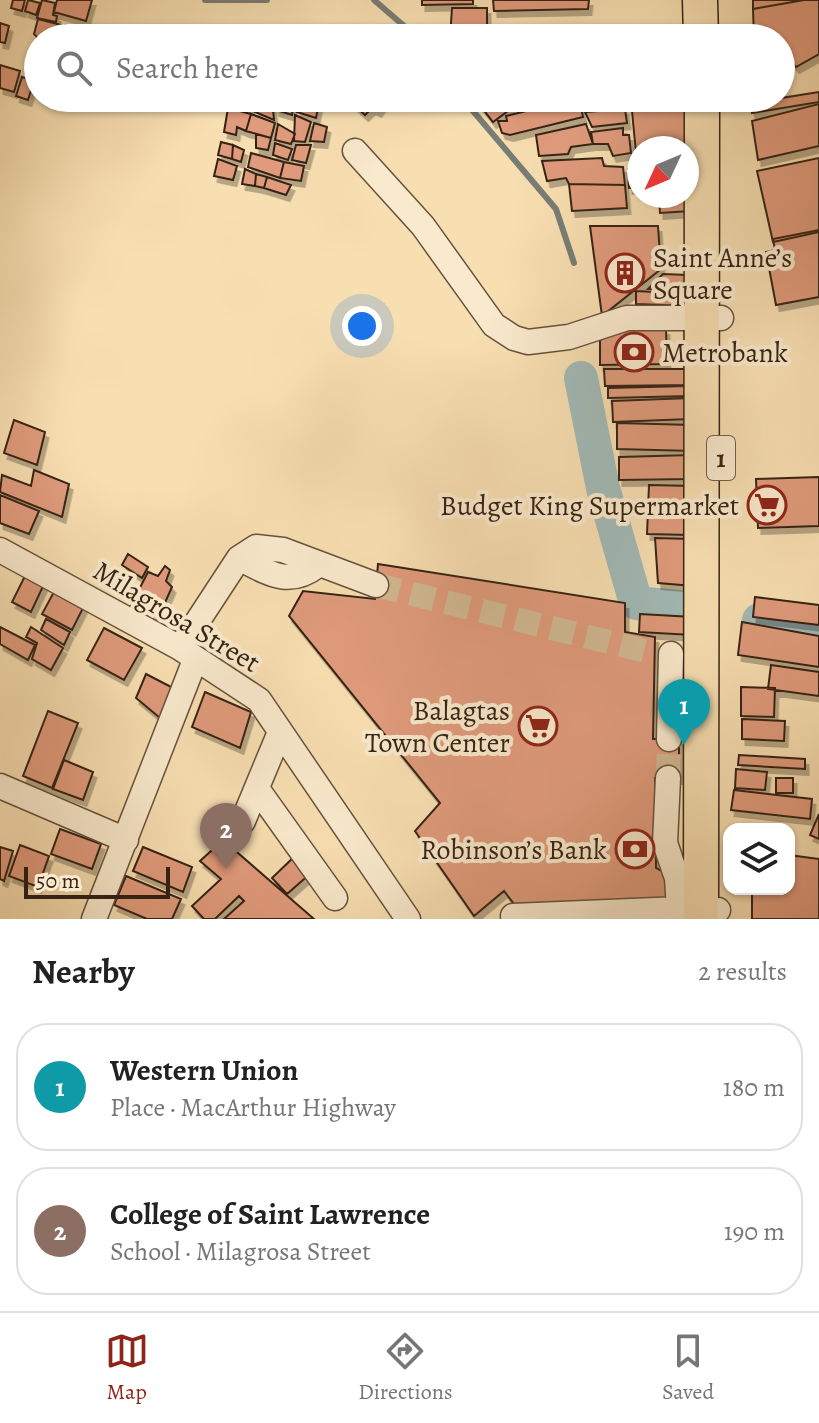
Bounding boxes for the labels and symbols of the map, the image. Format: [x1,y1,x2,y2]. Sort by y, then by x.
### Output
north arrow [627,136,699,208]
place label: Saint Anne’s Square [653,239,792,309]
building icon: Saint Anne’s Square [604,252,646,294]
your location [342,306,382,346]
bank icon: Metrobank [613,331,655,373]
place label: Metrobank [662,334,788,372]
road number: 1 [707,436,735,480]
supermarket icon: Budget King Supermarket [746,484,788,526]
place label: Budget King Supermarket [440,487,739,525]
street label: Milagrosa Street [86,552,267,682]
pin: 1 [658,679,710,745]
place label: Balagtas Town Center [365,692,510,762]
supermarket icon: Balagtas Town Center [517,705,559,747]
pin: 2 [200,803,252,869]
bank icon: Robinson’s Bank [614,828,656,870]
place label: Robinson’s Bank [420,831,607,869]
scale bar [24,863,170,899]

